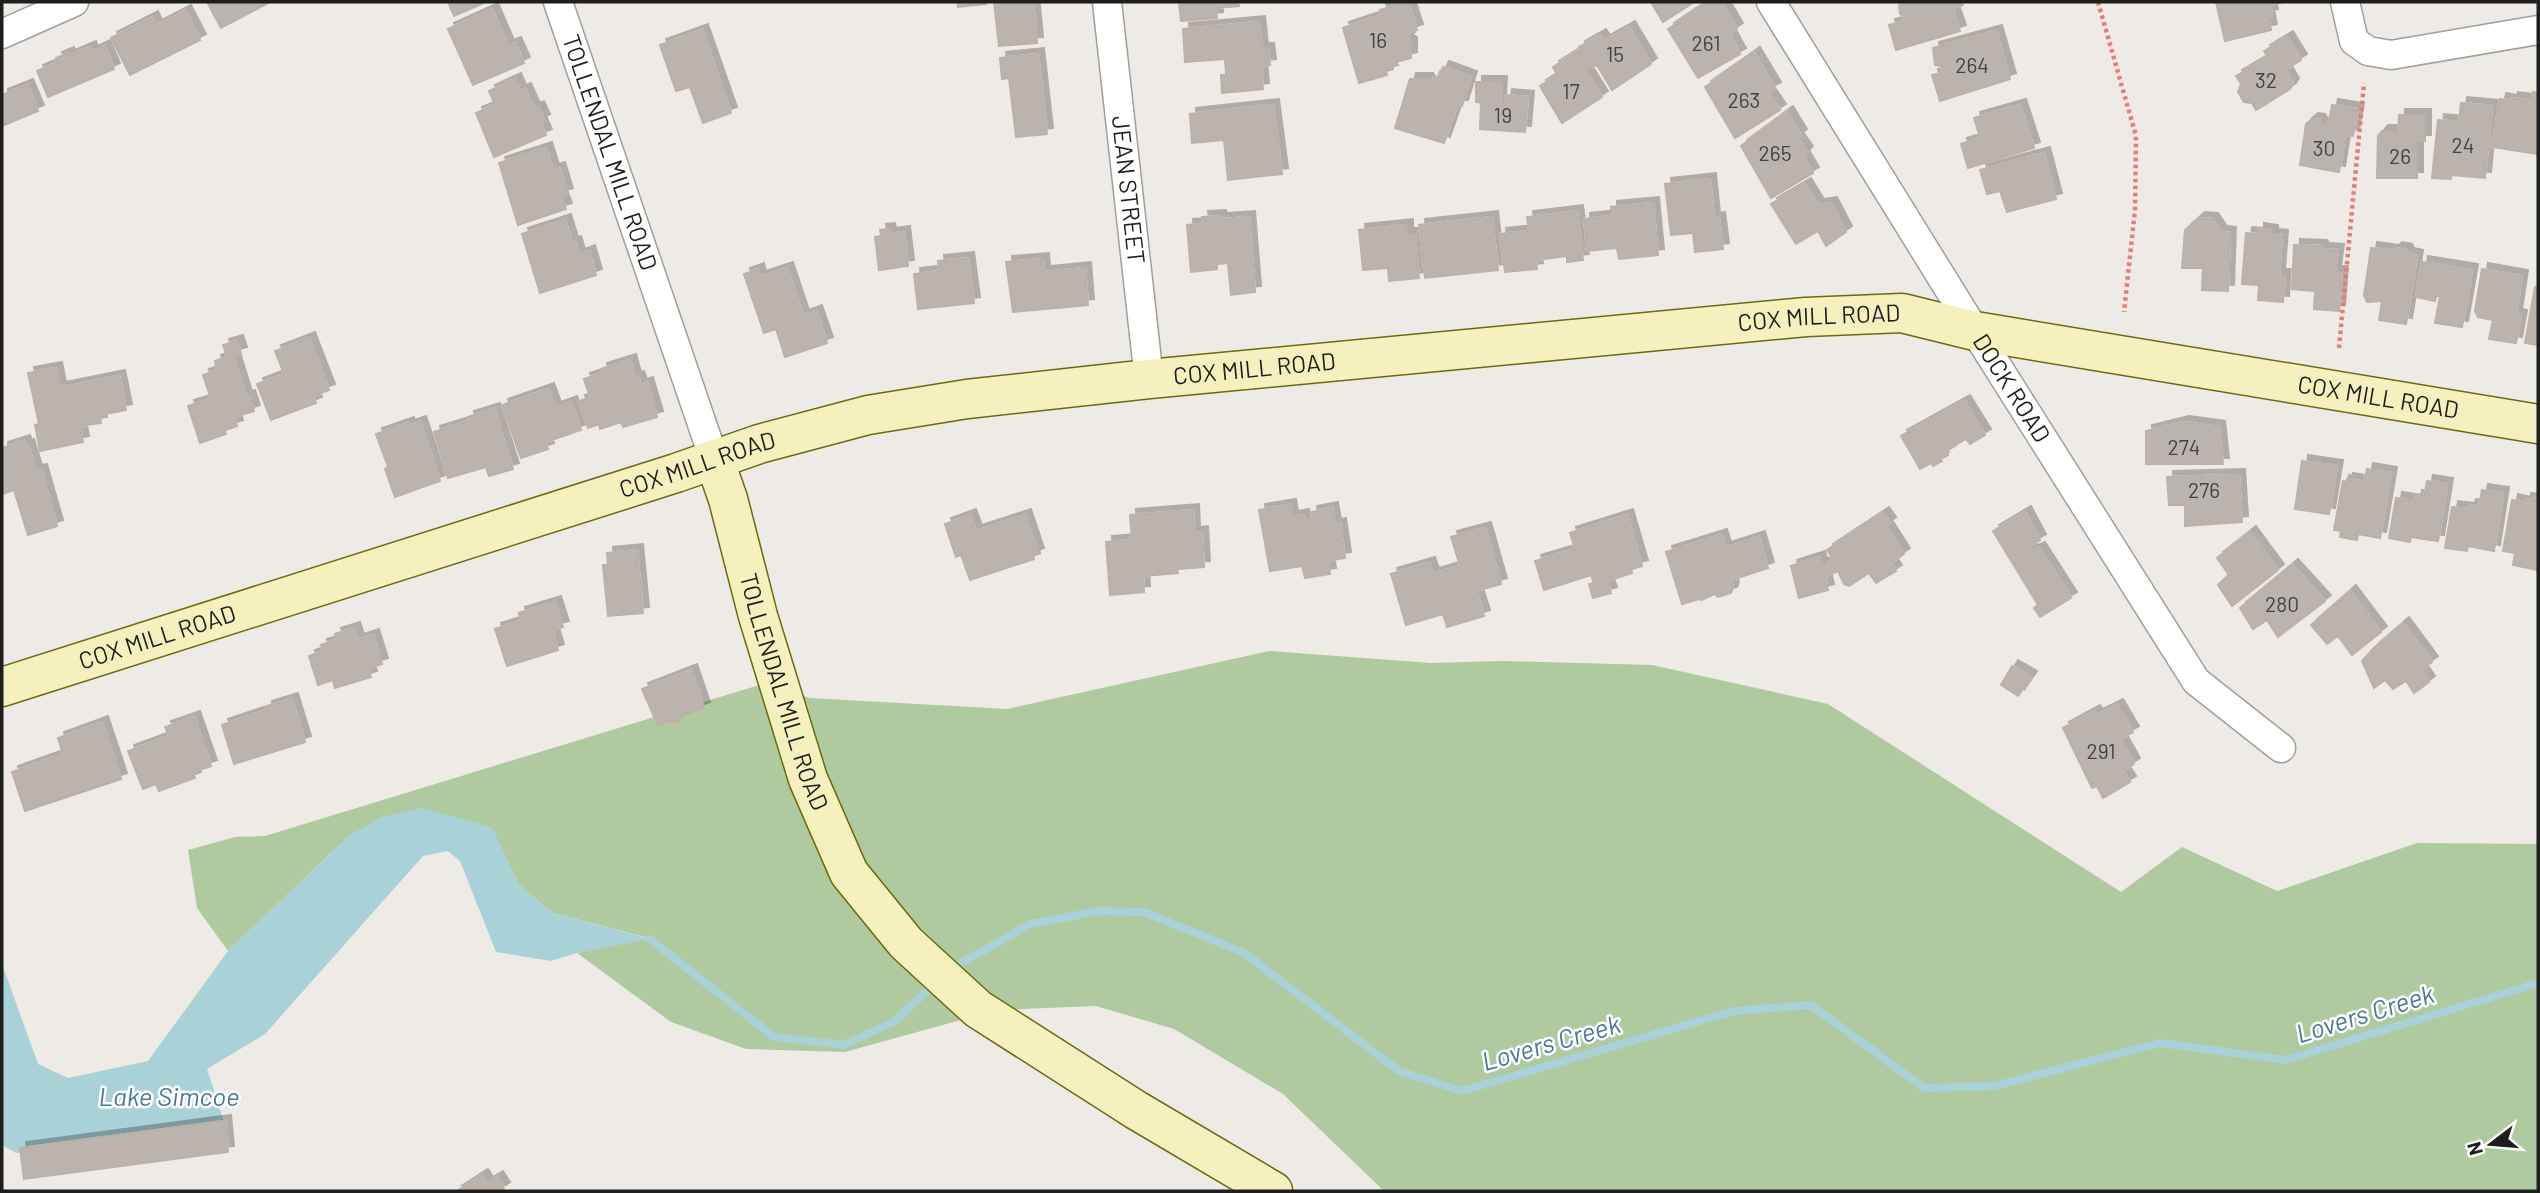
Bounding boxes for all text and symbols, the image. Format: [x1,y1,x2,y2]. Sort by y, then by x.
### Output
house number: 16 [1369,27,1387,52]
street label: TOLLENDAL MILL ROAD [557,30,664,274]
house number: 261 [1691,30,1721,55]
house number: 15 [1606,41,1624,66]
house number: 264 [1955,52,1989,77]
house number: 32 [2255,67,2277,92]
house number: 17 [1562,78,1580,103]
house number: 263 [1728,87,1760,112]
house number: 19 [1494,102,1512,127]
street label: JEAN STREET [1107,114,1152,265]
house number: 24 [2452,132,2474,157]
house number: 30 [2313,135,2335,160]
house number: 265 [1759,140,1791,165]
house number: 26 [2389,143,2411,168]
street label: COX MILL ROAD [1736,297,1901,336]
street label: DOCK ROAD [1967,328,2058,447]
street label: COX MILL ROAD [1172,345,1337,390]
street label: COX MILL ROAD [2296,369,2461,424]
street label: COX MILL ROAD [615,424,778,503]
house number: 274 [2168,434,2200,459]
house number: 276 [2188,477,2220,502]
street label: TOLLENDAL MILL ROAD [735,570,836,814]
house number: 280 [2265,591,2299,616]
street label: COX MILL ROAD [75,598,239,675]
house number: 291 [2086,738,2116,763]
water label: Lovers Creek [2292,977,2438,1048]
water label: Lovers Creek [1478,1007,1624,1076]
water label: Lake Simcoe [99,1080,239,1111]
north arrow [2456,1109,2526,1179]
text: N [2461,1140,2487,1158]

